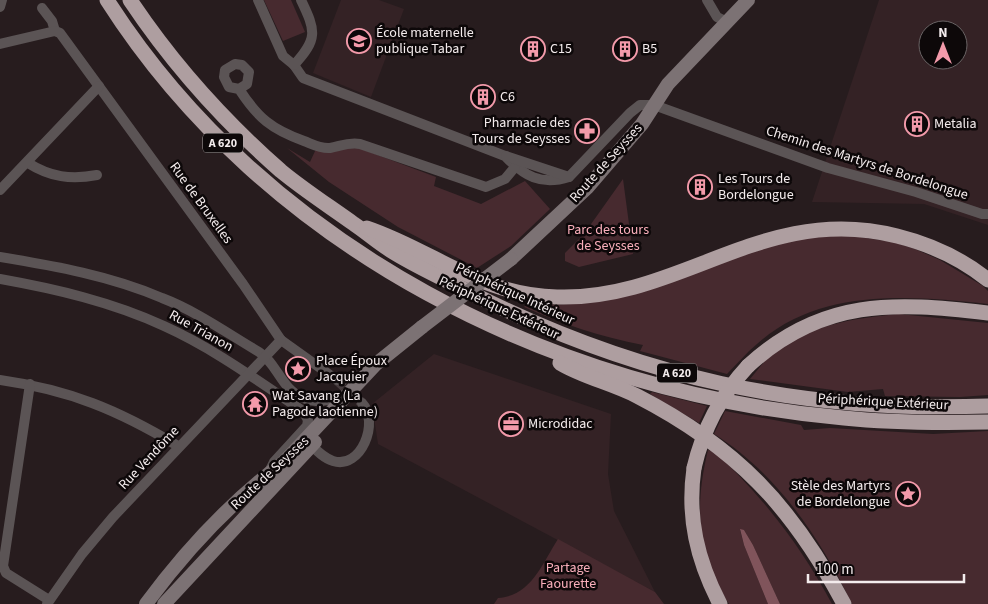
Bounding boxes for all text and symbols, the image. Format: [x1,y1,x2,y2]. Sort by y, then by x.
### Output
north arrow [918,20,968,70]
place label: École maternelle publique Tabar [376,23,474,59]
text: N [938,23,948,43]
school or university icon: École maternelle publique Tabar [346,28,372,54]
building icon: C15 [520,36,546,62]
building icon: B5 [612,36,638,62]
place label: C15 [550,39,572,59]
place label: B5 [642,39,657,59]
building icon: C6 [470,84,496,110]
place label: C6 [500,87,515,107]
building icon: Metalia [904,111,930,137]
place label: Pharmacie des Tours de Seysses [472,113,570,149]
place label: Metalia [934,114,977,134]
pharmacy icon: Pharmacie des Tours de Seysses [574,118,600,144]
street label: Route de Seysses [565,119,647,207]
street label: Chemin des Martyrs de Bordelongue [763,121,971,205]
road number: A 620 [203,134,243,152]
street label: Rue de Bruxelles [165,158,238,248]
place label: Les Tours de Bordelongue [718,169,794,205]
building icon: Les Tours de Bordelongue [687,174,713,200]
park label: Parc des tours de Seysses [567,220,649,256]
street label: Périphérique Intérieur [452,258,578,330]
street label: Périphérique Extérieur [436,271,563,345]
street label: Rue Trianon [165,305,237,357]
place label: Place Époux Jacquier [316,351,388,387]
place icon: Place Époux Jacquier [285,356,311,382]
road number: A 620 [657,363,697,382]
place label: Wat Savang (La Pagode laotienne) [272,386,378,422]
street label: Périphérique Extérieur [817,389,949,415]
temple icon: Wat Savang (La Pagode laotienne) [242,391,268,417]
office icon: Microdidac [498,411,524,437]
place label: Microdidac [528,414,593,434]
street label: Rue Vendôme [114,422,184,494]
street label: Route de Seysses [226,431,314,515]
place label: Stèle des Martyrs de Bordelongue [791,476,890,512]
place icon: Stèle des Martyrs de Bordelongue [895,481,921,507]
scale bar [808,552,964,584]
park label: Partage Faourette [540,558,596,594]
text: 100 m [816,559,854,580]

